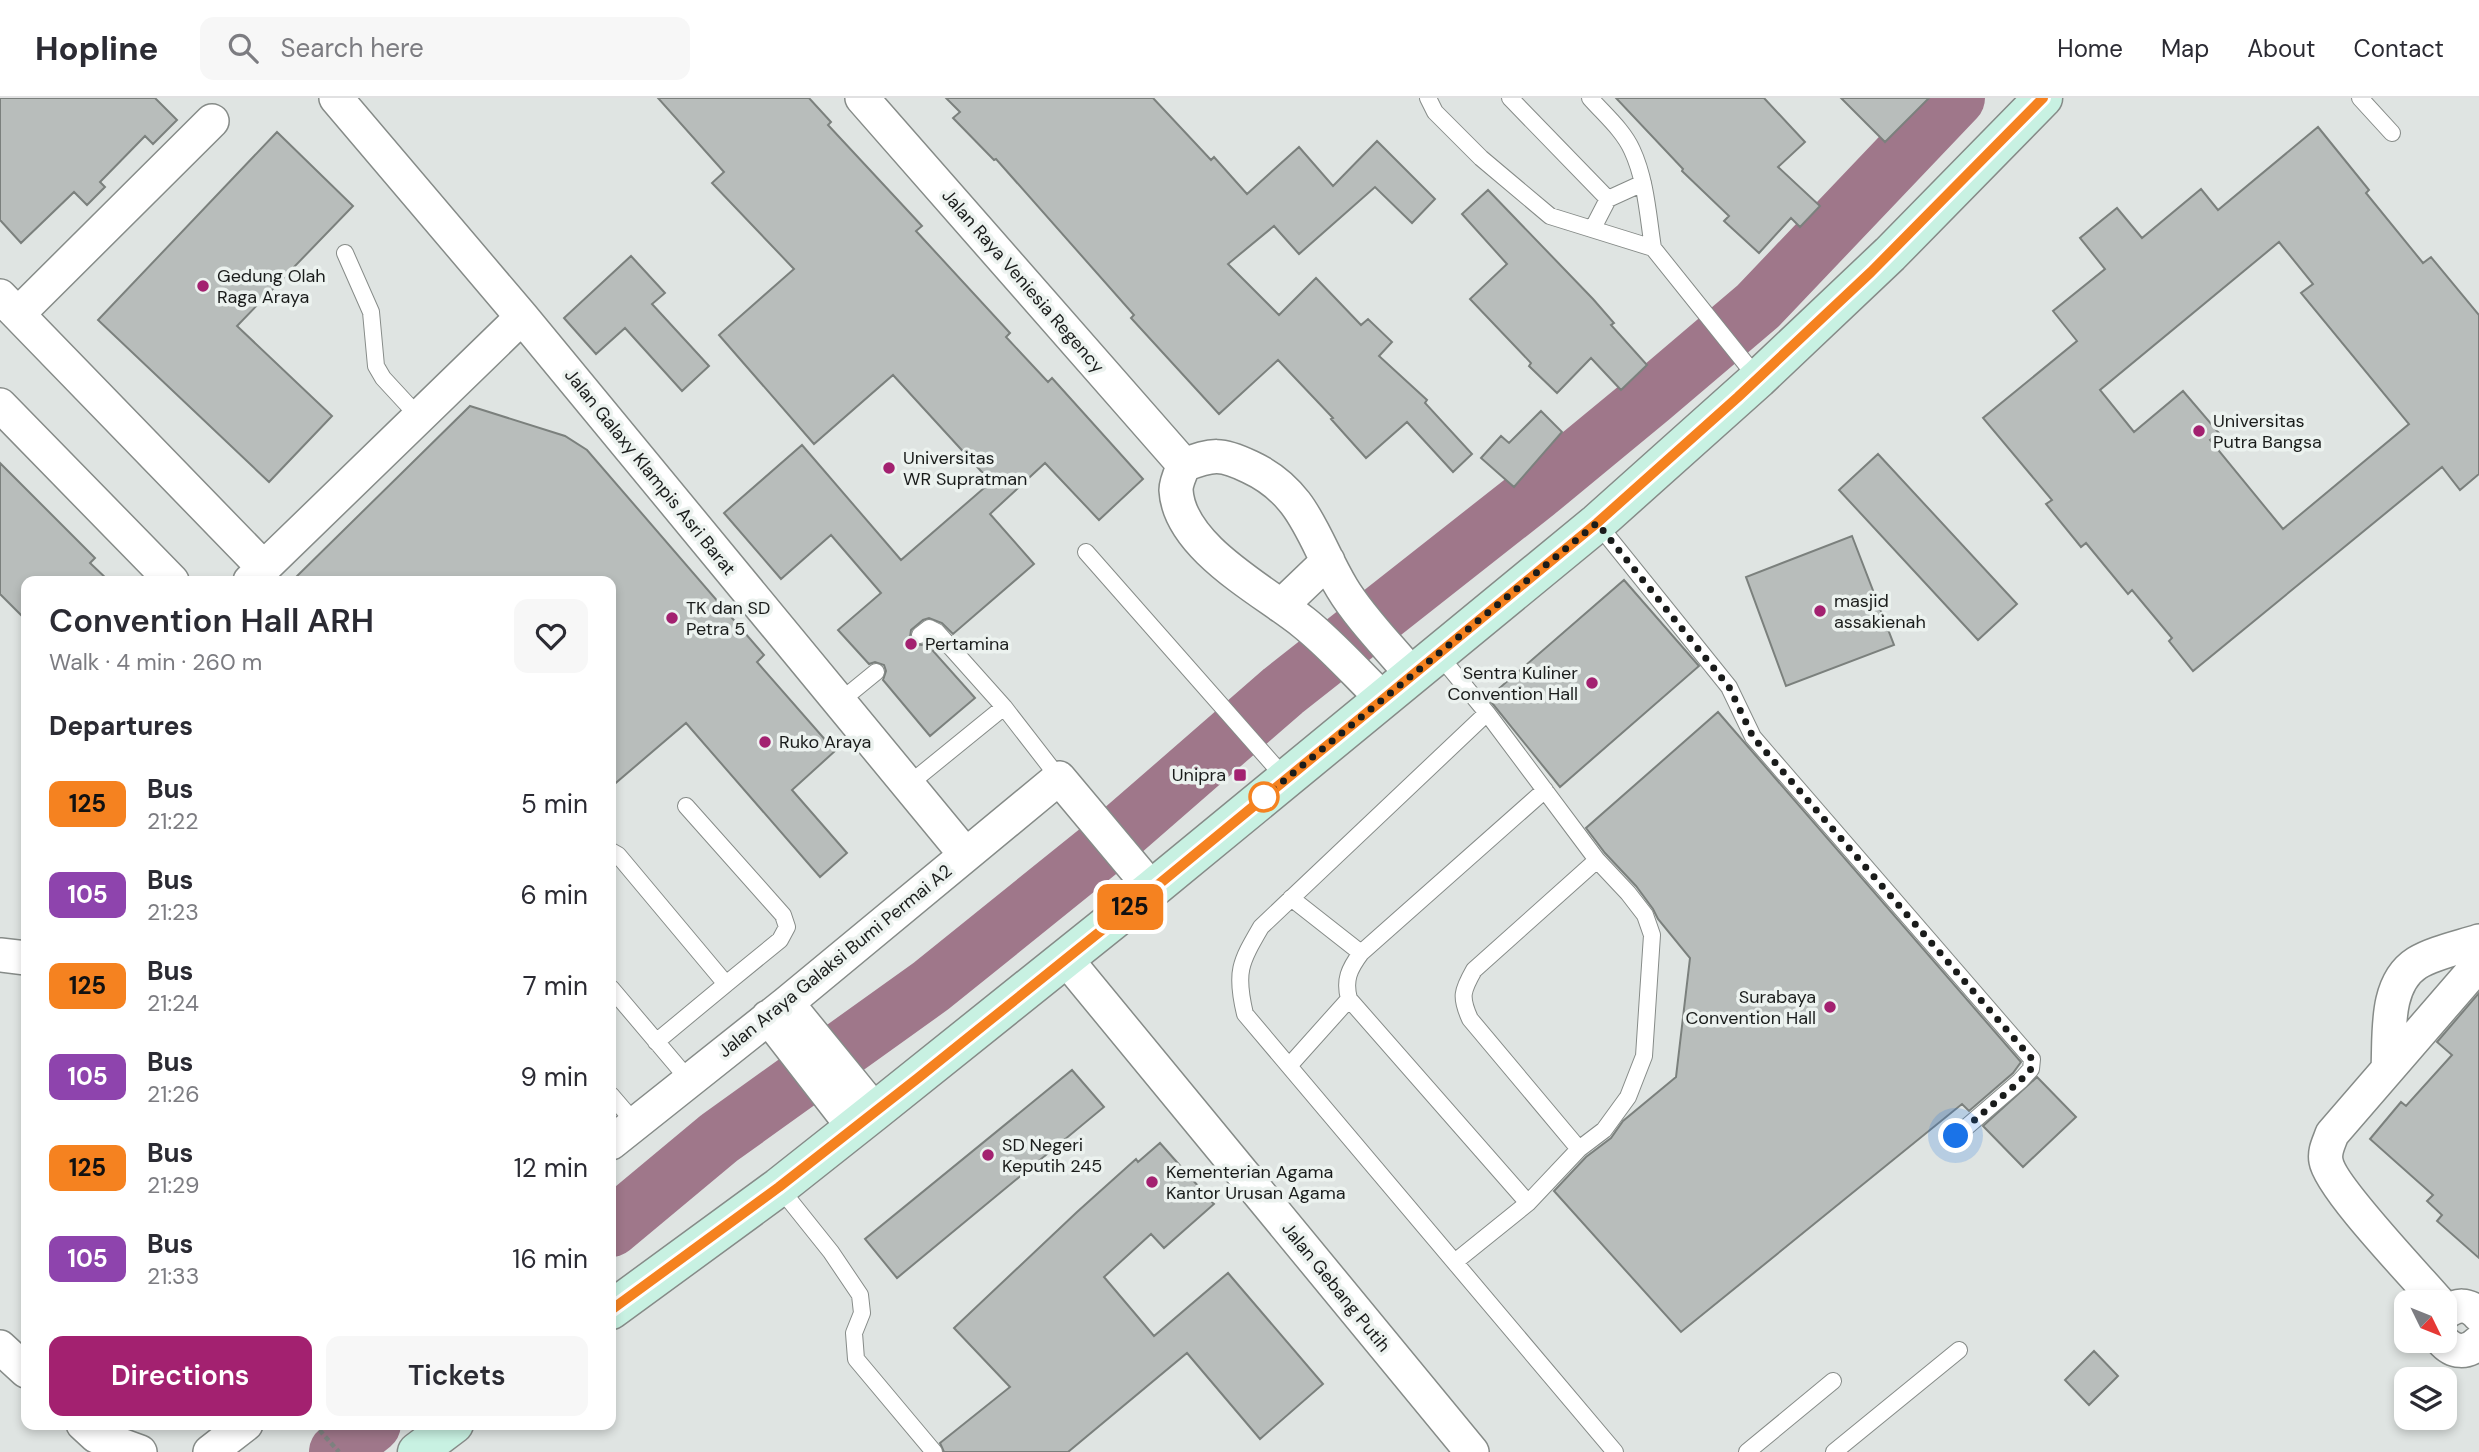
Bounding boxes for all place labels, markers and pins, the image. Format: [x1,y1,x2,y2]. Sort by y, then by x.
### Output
place label: Gedung Olah Raga Araya [217,264,326,309]
marker: Gedung Olah Raga Araya [195,278,211,294]
place label: Universitas Putra Bangsa [2213,409,2322,454]
marker: Universitas Putra Bangsa [2191,423,2207,439]
place label: Universitas WR Supratman [903,446,1027,491]
marker: Universitas WR Supratman [881,460,897,476]
place label: masjid assakienah [1834,589,1926,634]
place label: TK dan SD Petra 5 [686,596,770,641]
marker: masjid assakienah [1812,603,1828,619]
marker: TK dan SD Petra 5 [664,610,680,626]
place label: Pertamina [925,632,1009,656]
marker: Pertamina [903,636,919,652]
place label: Sentra Kuliner Convention Hall [1447,661,1578,706]
marker: Sentra Kuliner Convention Hall [1584,675,1600,691]
place label: Ruko Araya [779,730,871,754]
marker: Ruko Araya [757,734,773,750]
place label: Unipra [1172,763,1226,787]
marker: Unipra [1232,767,1248,783]
unlabelled marker [1249,782,1279,812]
place label: Surabaya Convention Hall [1685,985,1816,1030]
marker: Surabaya Convention Hall [1822,999,1838,1015]
place label: SD Negeri Keputih 245 [1002,1133,1102,1178]
marker: SD Negeri Keputih 245 [980,1147,996,1163]
place label: Kementerian Agama Kantor Urusan Agama [1166,1160,1346,1205]
marker: Kementerian Agama Kantor Urusan Agama [1144,1174,1160,1190]

